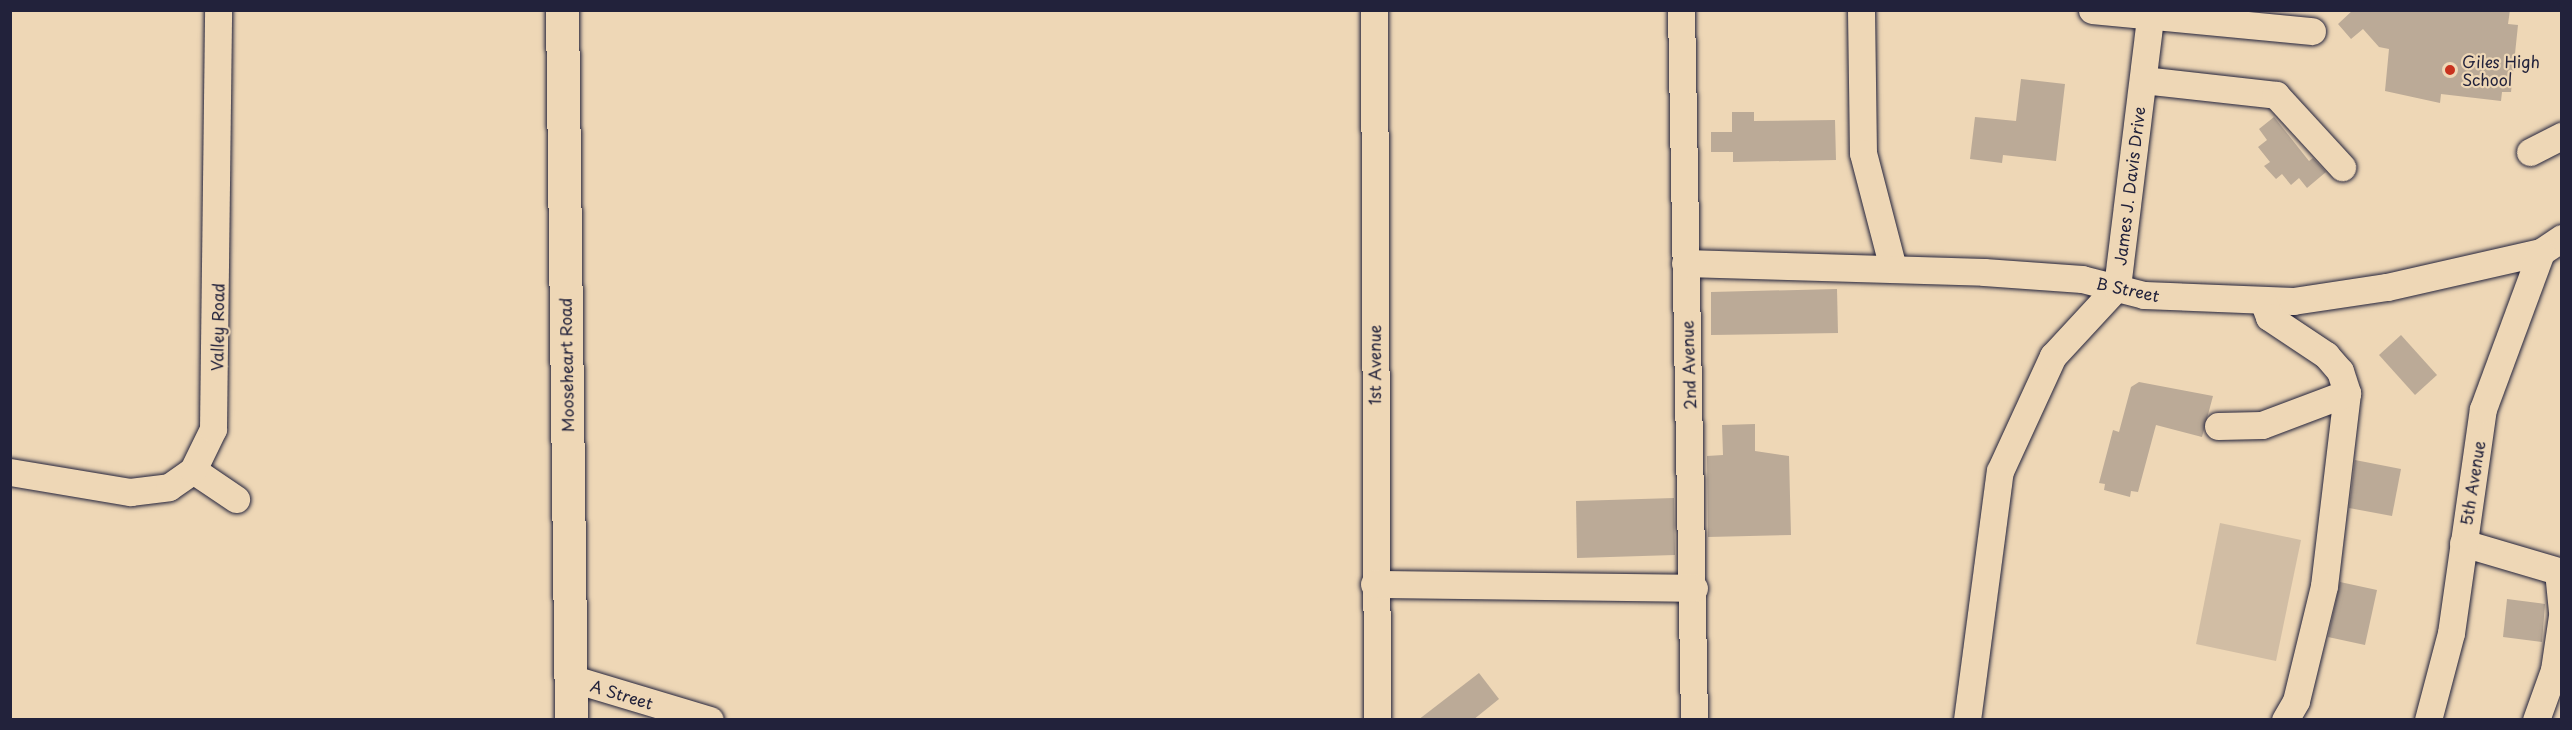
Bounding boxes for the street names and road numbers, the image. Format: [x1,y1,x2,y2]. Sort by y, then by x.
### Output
street label: James J. Davis Drive [2110,105,2148,267]
street label: B Street [2095,273,2161,305]
street label: Valley Road [207,282,227,372]
street label: Mooseheart Road [555,298,577,432]
street label: 2nd Avenue [1677,320,1699,410]
street label: 1st Avenue [1364,324,1384,406]
street label: 5th Avenue [2456,439,2488,527]
street label: A Street [588,675,656,713]

